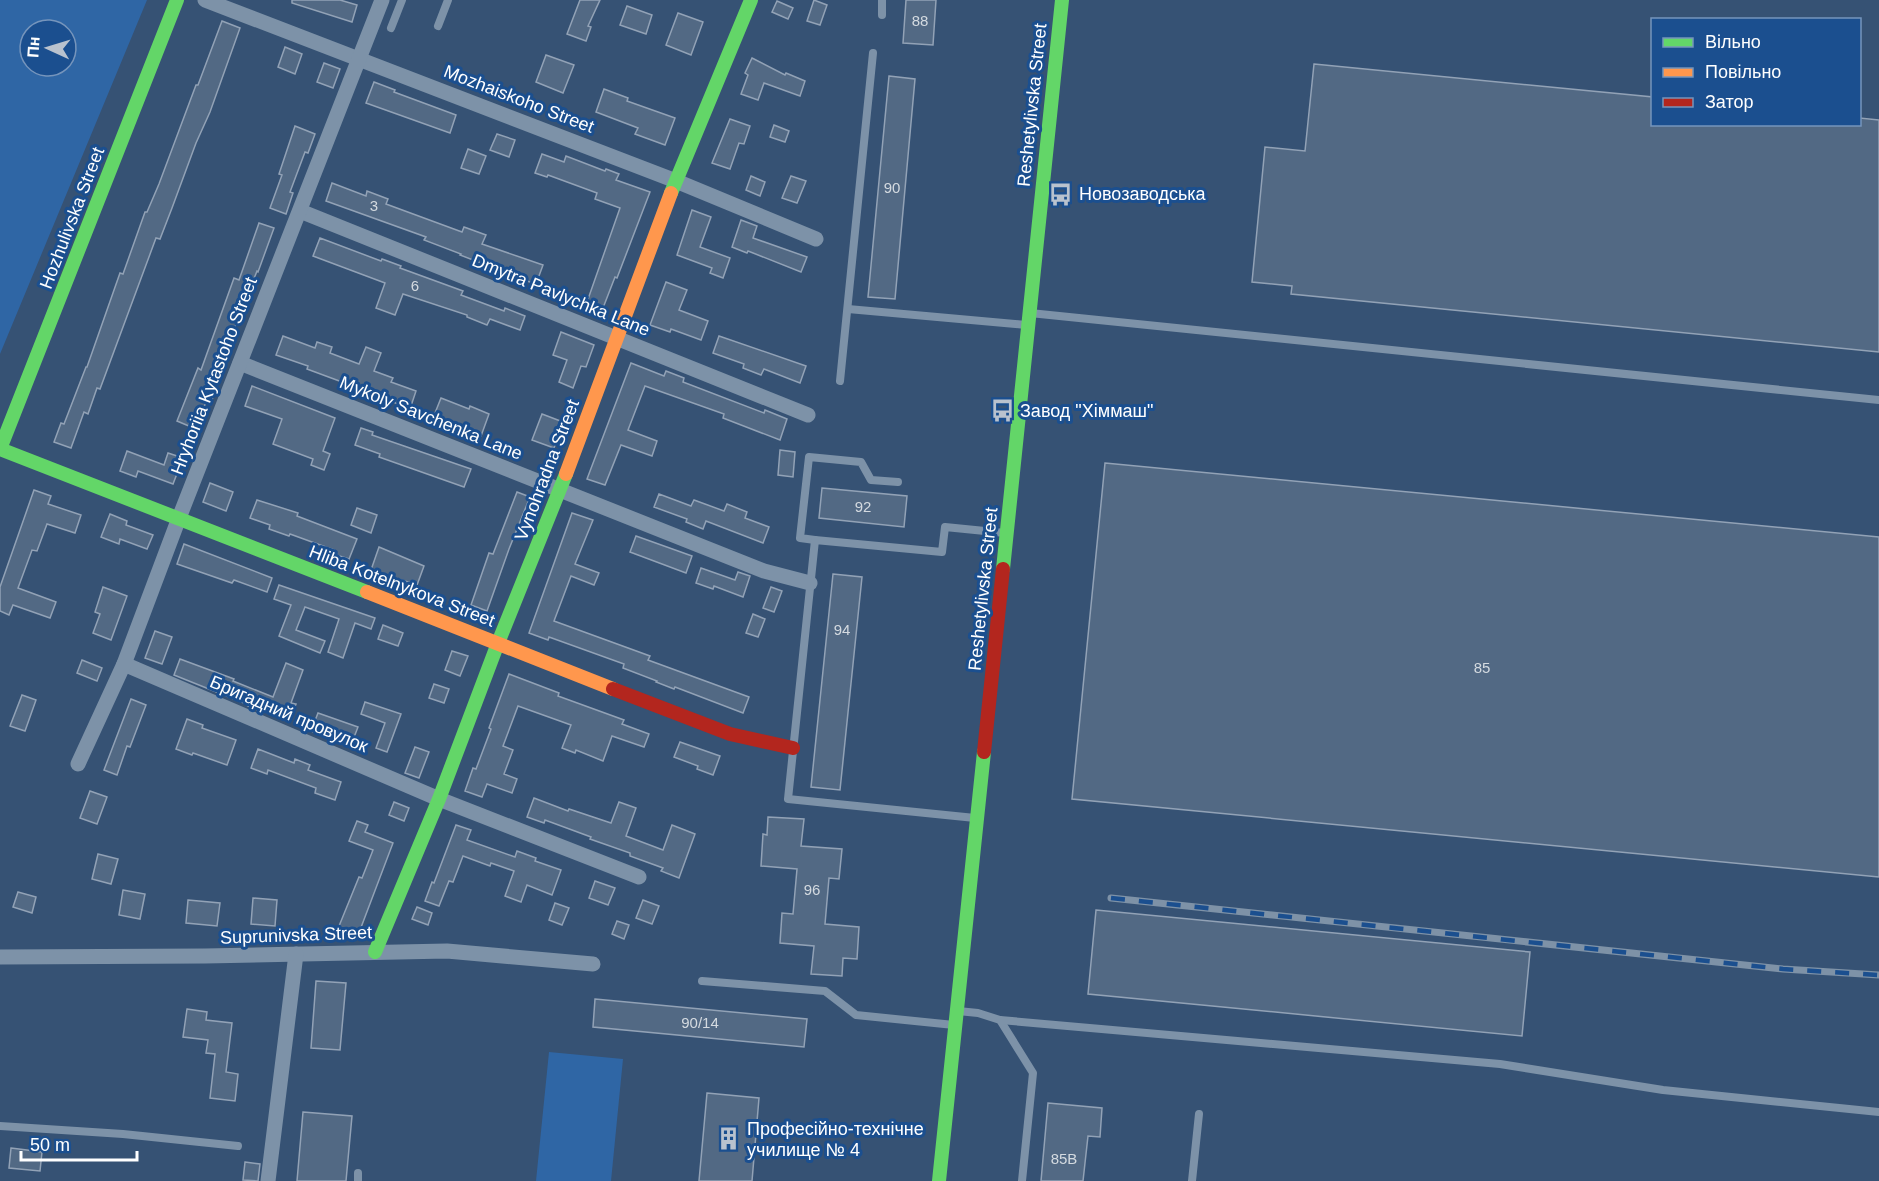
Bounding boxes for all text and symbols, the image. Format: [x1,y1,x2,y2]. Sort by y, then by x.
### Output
house number: 88 [912,12,928,29]
north arrow [18,18,78,78]
legend [1651,18,1861,126]
street label: Reshetylivska Street [1013,22,1051,188]
text: Вільно [1705,32,1761,52]
text: Пн [24,36,43,58]
street label: Mozhaiskoho Street [441,61,597,137]
text: Повільно [1705,62,1781,82]
text: Затор [1705,92,1754,112]
street label: Hozhulivska Street [36,144,108,292]
house number: 90 [884,179,900,196]
bus stop icon: Новозаводська [1048,181,1074,207]
place label: Новозаводська [1079,184,1207,204]
house number: 3 [370,197,378,214]
street label: Dmytra Pavlychka Lane [469,250,653,340]
street label: Hryhoriia Kytastoho Street [167,274,261,478]
house number: 6 [411,277,419,294]
street label: Mykoly Savchenka Lane [337,372,525,464]
street label: Vynohradna Street [511,397,583,543]
bus stop icon: Завод "Хіммаш" [989,398,1015,424]
place label: Завод "Хіммаш" [1020,401,1153,421]
house number: 92 [855,498,871,515]
street label: Reshetylivska Street [964,506,1002,672]
street label: Hliba Kotelnykova Street [306,541,498,631]
house number: 94 [834,621,850,638]
house number: 85 [1474,659,1490,676]
street label: Бригадний провулок [207,672,371,756]
house number: 96 [804,881,820,898]
street label: Suprunivska Street [220,922,372,948]
house number: 90/14 [681,1014,719,1031]
place label: Професійно-технічне училище № 4 [747,1119,924,1160]
scale bar [21,1124,136,1162]
building icon: Професійно-технічне училище № 4 [716,1126,742,1152]
text: 50 m [30,1135,70,1155]
house number: 85В [1051,1150,1077,1167]

